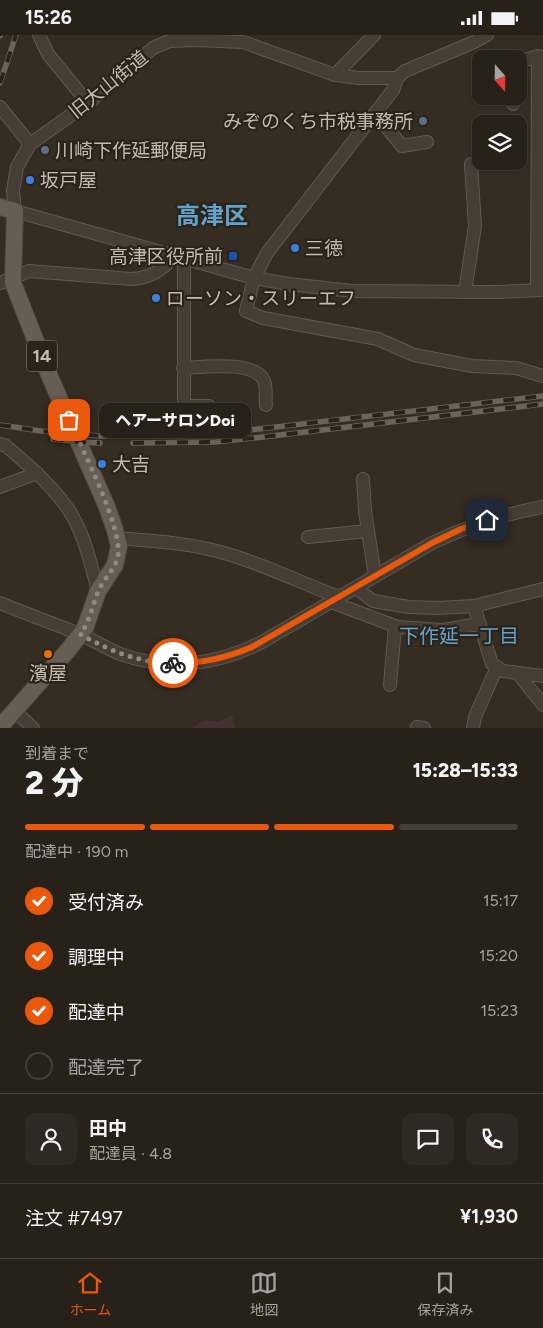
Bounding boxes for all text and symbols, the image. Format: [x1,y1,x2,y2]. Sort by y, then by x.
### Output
text: 15:26 [25,6,72,29]
street label: 旧大山街道 [64,46,152,123]
north arrow [472,50,528,105]
map controls [472,50,527,170]
place label: みぞのくち市税事務所 [223,110,413,133]
marker: みぞのくち市税事務所 [417,115,429,127]
button: layers [472,115,527,170]
place label: 川崎下作延郵便局 [55,139,207,162]
marker: 川崎下作延郵便局 [39,144,51,156]
place label: 坂戸屋 [40,169,97,192]
marker: 坂戸屋 [24,174,36,186]
district label: 高津区 [176,201,248,230]
place label: 三徳 [305,237,343,260]
marker: 三徳 [289,242,301,254]
place label: 高津区役所前 [109,245,223,268]
marker: 高津区役所前 [227,250,239,262]
place label: ローソン・スリーエフ [166,287,356,310]
marker: ローソン・スリーエフ [150,292,162,304]
road number: 14 [27,341,57,371]
pin [48,399,90,441]
callout: ヘアーサロンDoi [99,403,252,437]
icon: bag [55,406,83,434]
text: ヘアーサロンDoi [115,411,235,430]
place label: 大吉 [112,453,150,476]
marker: 大吉 [96,458,108,470]
pin [466,499,508,541]
icon: home [473,506,501,534]
district label: 下作延一丁目 [399,624,519,648]
courier [148,638,198,688]
marker: 濱屋 [42,648,54,660]
icon: bike [159,649,187,677]
place label: 濱屋 [29,662,67,685]
text: 到着まで [25,744,89,763]
text: 15:28–15:33 [413,759,518,782]
text: 2 分 [25,764,83,802]
text: 配達中 · 190 m [25,842,128,861]
icon: check [25,887,53,915]
text: 受付済み [68,891,144,914]
text: 15:17 [483,891,518,910]
icon: check [25,942,53,970]
text: 調理中 [68,946,125,969]
text: 15:20 [479,946,518,965]
icon: check [25,997,53,1025]
text: 配達中 [68,1001,125,1024]
text: 15:23 [480,1001,518,1020]
text: 配達完了 [68,1056,144,1079]
button: person [25,1113,77,1165]
button: chat [402,1113,454,1165]
button: phone [466,1113,518,1165]
text: 田中 [89,1117,127,1140]
text: 配達員 · 4.8 [89,1144,172,1163]
text: ¥1,930 [460,1205,518,1228]
text: 注文 #7497 [25,1207,123,1230]
tab: ホーム [70,1269,111,1319]
tab: 地図 [250,1269,278,1319]
tab: 保存済み [417,1269,473,1319]

